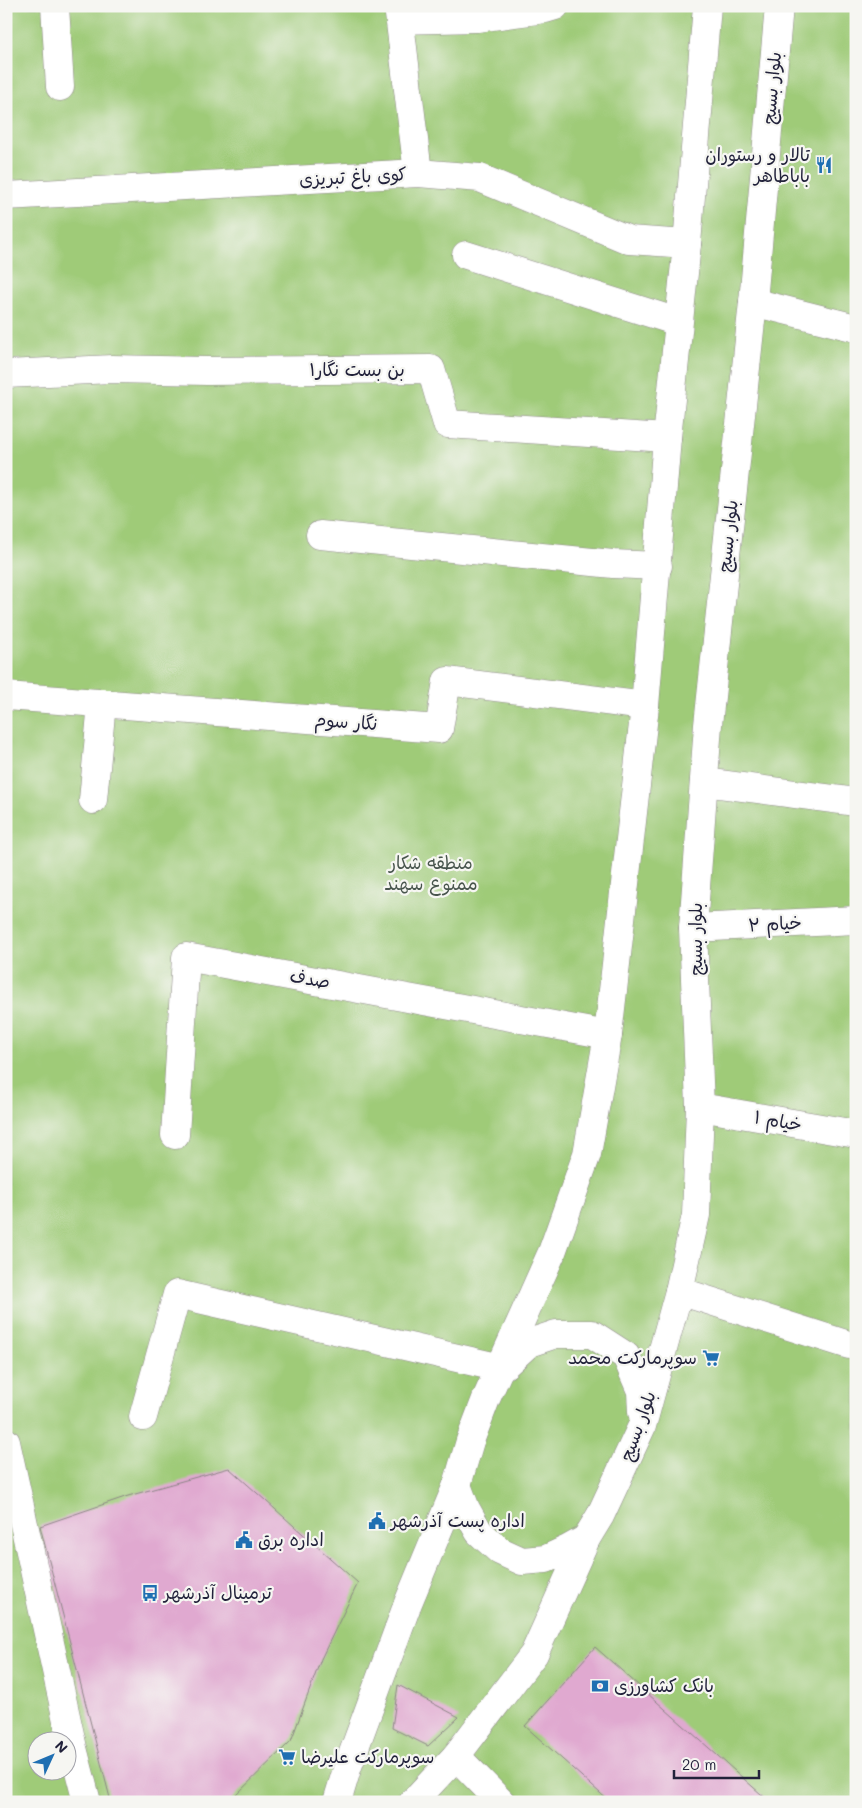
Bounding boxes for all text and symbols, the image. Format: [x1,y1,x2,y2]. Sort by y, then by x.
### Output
street label: بلوار بسیج [756,51,787,125]
place label: تالار و رستوران باباطاهر [705,142,811,187]
restaurant icon: تالار و رستوران باباطاهر [814,155,834,175]
street label: کوی باغ تبریزی [299,161,408,192]
street label: بن بست نگار۱ [309,357,405,381]
street label: بلوار بسیج [711,498,744,573]
street label: نگار سوم [314,707,378,738]
park label: منطقه شکار ممنوع سهند [384,850,478,896]
street label: بلوار بسیج [683,903,708,975]
street label: خیام ۲ [748,910,803,939]
street label: صدف [288,963,332,993]
street label: خیام ۱ [752,1104,804,1139]
place label: سوپرمارکت محمد [568,1345,697,1370]
supermarket icon: سوپرمارکت محمد [701,1348,721,1368]
street label: بلوار بسیج [613,1387,662,1464]
place label: اداره پست آذرشهر [389,1508,525,1533]
public building icon: اداره پست آذرشهر [367,1511,387,1531]
place label: اداره برق [258,1527,324,1551]
public building icon: اداره برق [234,1530,254,1550]
place label: ترمینال آذرشهر [162,1580,273,1604]
bus stop icon: ترمینال آذرشهر [140,1583,160,1603]
place label: بانک کشاورزی [614,1673,714,1697]
bank icon: بانک کشاورزی [590,1676,610,1696]
north arrow [28,1730,78,1780]
text: N [51,1736,72,1757]
place label: سوپرمارکت علیرضا [301,1744,434,1769]
supermarket icon: سوپرمارکت علیرضا [277,1747,297,1767]
scale bar [674,1748,760,1780]
text: 20 m [682,1754,716,1774]

